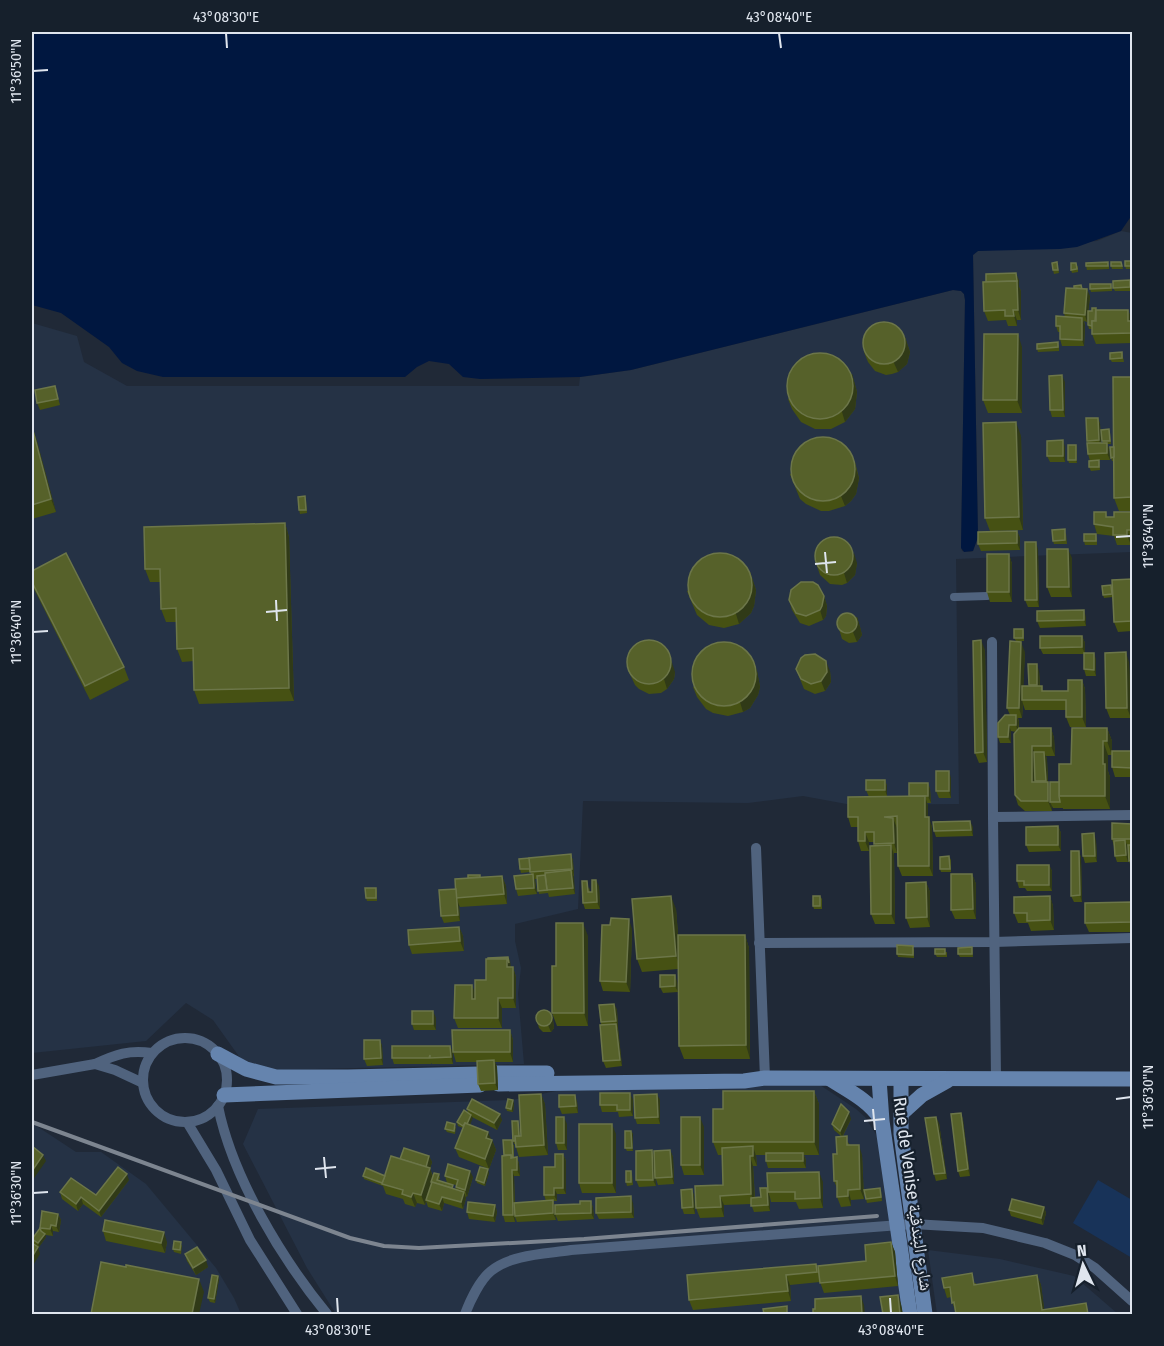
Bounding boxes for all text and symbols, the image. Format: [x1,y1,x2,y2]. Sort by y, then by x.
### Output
text: 43°08'30"E [193,8,259,26]
text: 43°08'40"E [746,8,812,26]
text: 11°36'50"N [7,39,25,103]
text: 11°36'40"N [1139,504,1157,568]
text: 11°36'40"N [7,600,25,664]
text: 11°36'30"N [1139,1065,1157,1129]
street label: Rue de Venise شارع البندقية [889,1096,937,1292]
text: 11°36'30"N [7,1161,25,1225]
north arrow [1053,1235,1113,1295]
text: N [1076,1241,1087,1260]
text: 43°08'30"E [305,1321,371,1339]
text: 43°08'40"E [858,1321,924,1339]

